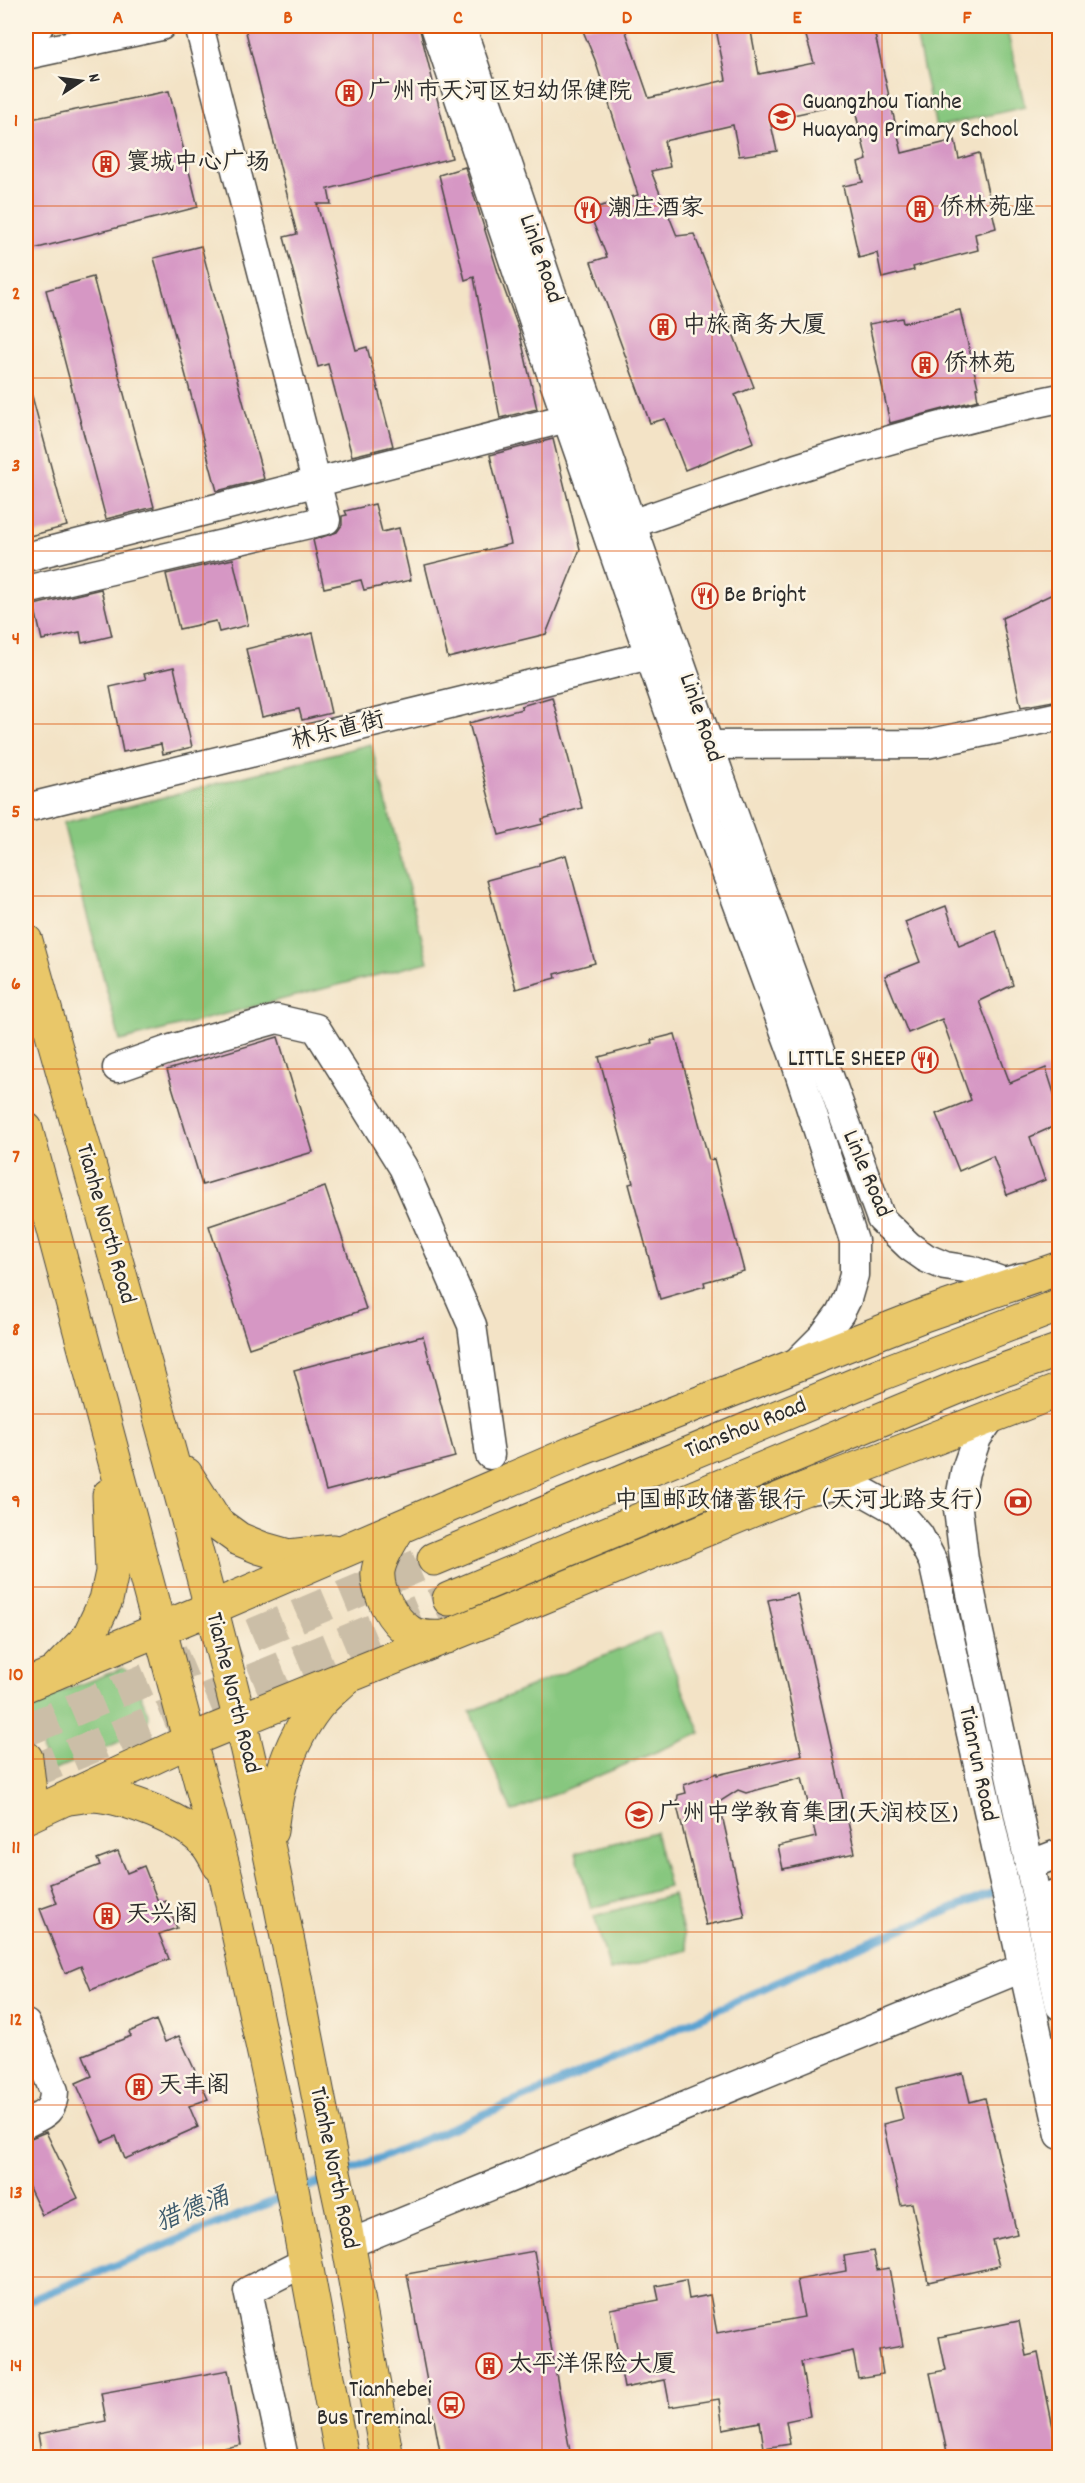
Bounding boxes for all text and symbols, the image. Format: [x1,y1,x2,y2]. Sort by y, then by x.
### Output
text: A [113,5,124,33]
text: B [283,5,293,33]
text: C [453,5,463,33]
text: D [622,5,633,33]
text: E [792,5,802,33]
text: F [963,5,973,33]
north arrow [51,51,111,111]
text: N [81,72,105,85]
place label: 广州市天河区妇幼保健院 [368,76,632,110]
building icon: 广州市天河区妇幼保健院 [334,78,364,108]
place label: Guangzhou Tianhe Huayang Primary School [802,86,1019,148]
school or university icon: Guangzhou Tianhe Huayang Primary School [767,102,797,132]
text: 1 [14,108,18,136]
place label: 寰城中心广场 [126,147,270,181]
building icon: 寰城中心广场 [91,149,121,179]
place label: 侨林苑座 [940,192,1036,226]
place label: 潮庄酒家 [608,193,704,227]
building icon: 侨林苑座 [905,194,935,224]
restaurant icon: 潮庄酒家 [573,195,603,225]
street label: Linle Road [509,210,571,308]
text: 2 [12,281,20,309]
place label: 中旅商务大厦 [682,310,826,344]
building icon: 中旅商务大厦 [648,312,678,342]
place label: 侨林苑 [944,348,1016,382]
building icon: 侨林苑 [910,350,940,380]
text: 3 [12,453,20,481]
place label: Be Bright [724,579,807,613]
restaurant icon: Be Bright [690,581,720,611]
text: 4 [12,626,20,654]
street label: Linle Road [669,669,731,767]
street label: 林乐直街 [287,704,389,760]
text: 5 [11,799,21,827]
text: 6 [11,971,21,999]
place label: LITTLE SHEEP [788,1043,906,1077]
restaurant icon: LITTLE SHEEP [910,1045,940,1075]
street label: Linle Road [832,1125,900,1223]
street label: Tianhe North Road [66,1140,144,1308]
text: 7 [12,1144,20,1172]
text: 8 [12,1317,20,1345]
street label: Tianshou Road [680,1389,812,1469]
place label: 中国邮政储蓄银行（天河北路支行） [614,1485,998,1519]
bank icon: 中国邮政储蓄银行（天河北路支行） [1003,1487,1033,1517]
text: 9 [11,1489,21,1517]
street label: Tianhe North Road [196,1609,268,1777]
text: 10 [8,1662,24,1690]
street label: Tianrun Road [948,1703,1006,1825]
place label: 广州中学教育集团(天润校区) [658,1798,958,1832]
school or university icon: 广州中学教育集团(天润校区) [624,1800,654,1830]
text: 11 [12,1835,20,1863]
place label: 天兴阁 [126,1899,198,1933]
building icon: 天兴阁 [92,1901,122,1931]
text: 12 [9,2007,23,2035]
place label: 天丰阁 [158,2070,230,2104]
building icon: 天丰阁 [124,2072,154,2102]
street label: Tianhe North Road [299,2084,367,2252]
water label: 猎德涌 [150,2179,237,2243]
text: 13 [9,2180,23,2208]
place label: 太平洋保险大厦 [508,2349,676,2383]
building icon: 太平洋保险大厦 [474,2351,504,2381]
text: 14 [10,2353,22,2381]
place label: Tianhebei Bus Treminal [317,2374,432,2436]
bus stop icon: Tianhebei Bus Treminal [436,2390,466,2420]

